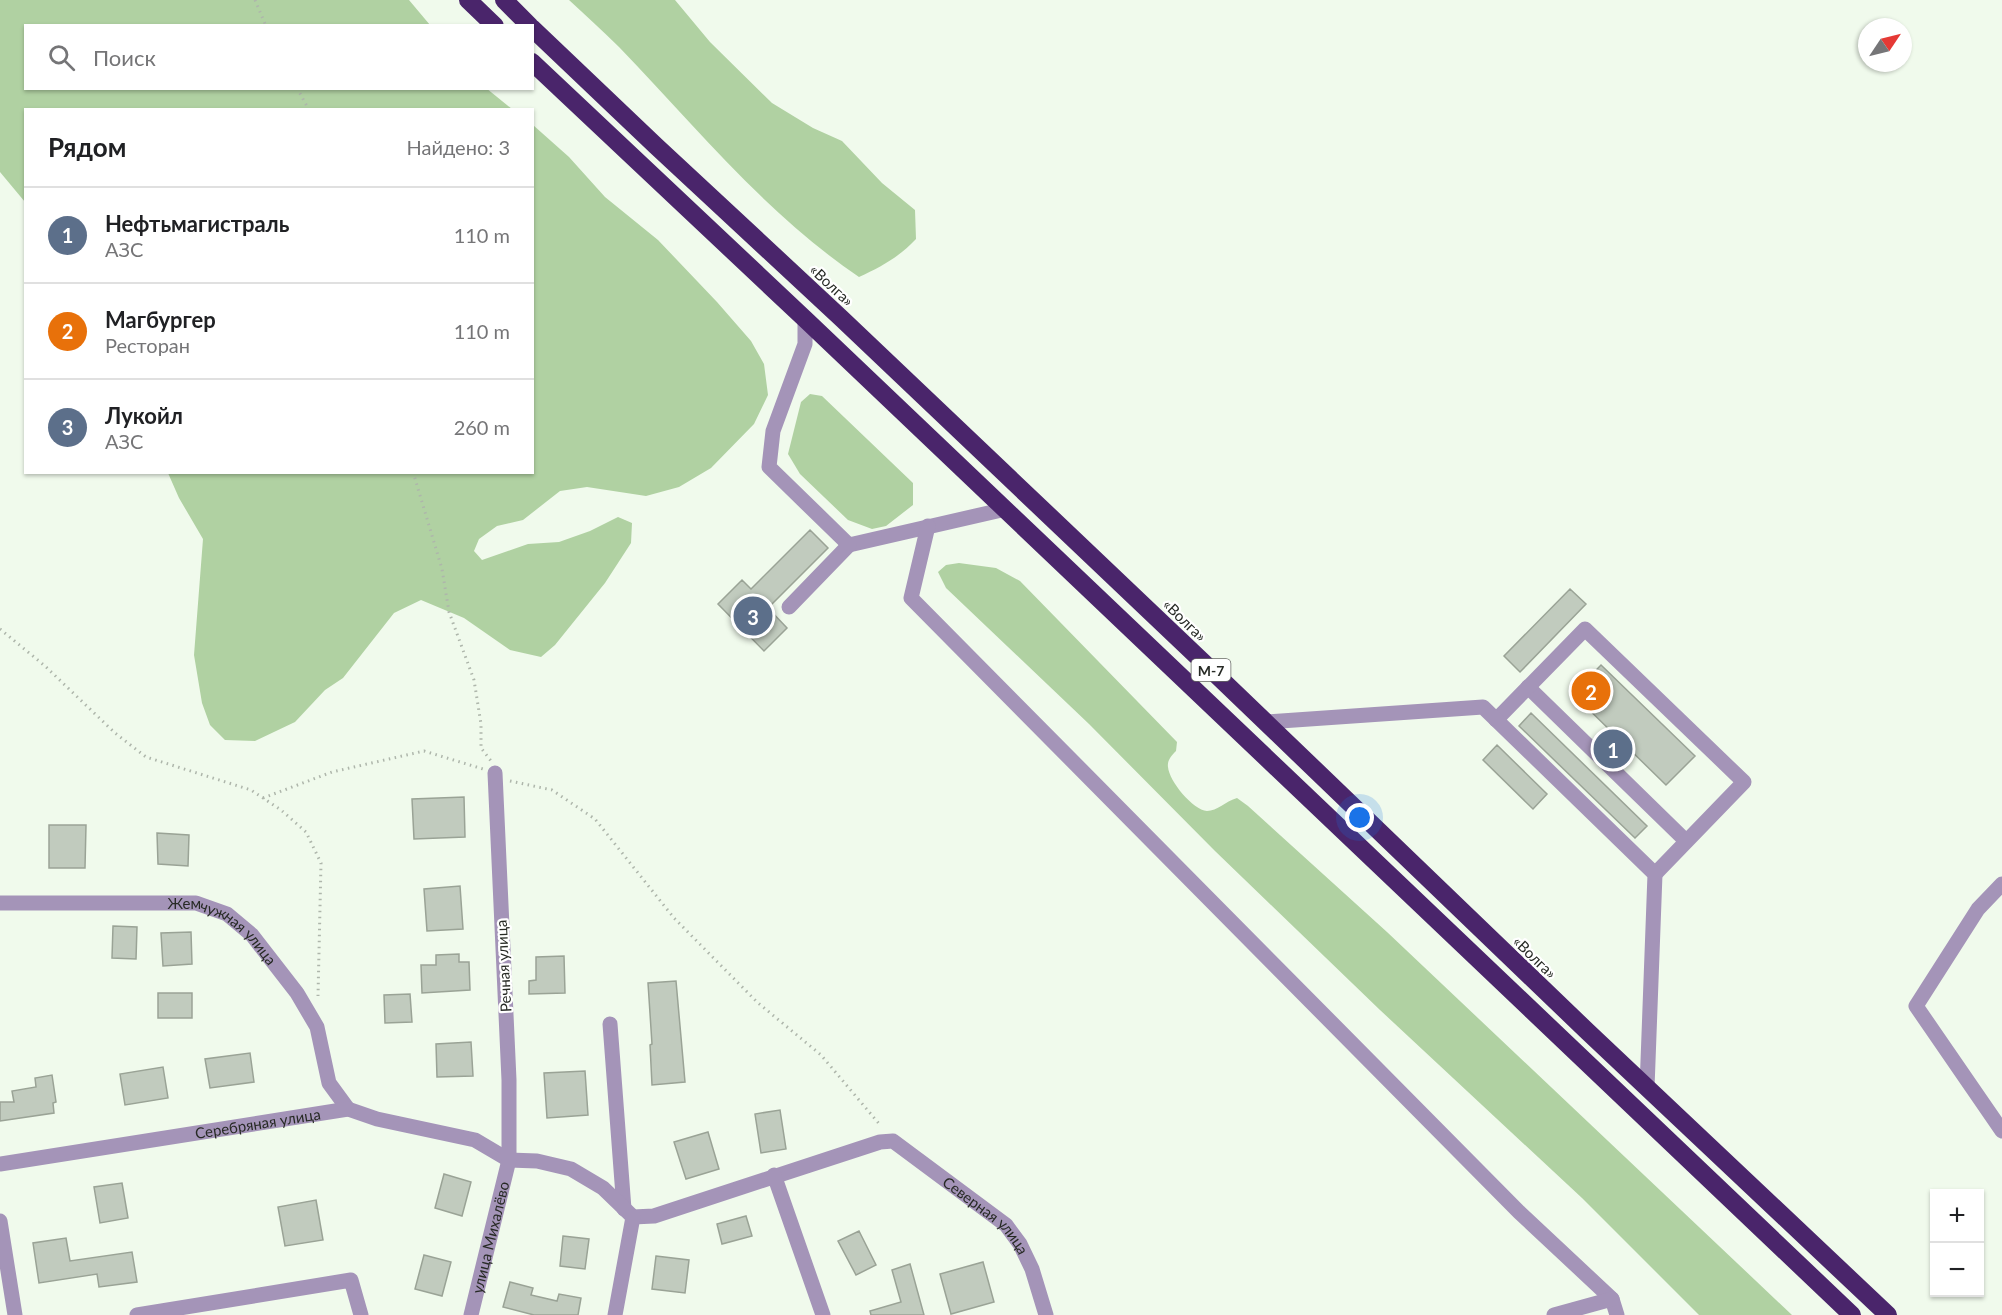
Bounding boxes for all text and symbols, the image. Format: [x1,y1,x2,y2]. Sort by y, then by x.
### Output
north arrow [1858,18,1912,72]
search box [24,24,534,90]
icon: search [45,41,78,74]
text: Поиск [93,44,156,71]
text: Рядом [48,131,126,163]
text: Найдено: 3 [407,135,510,159]
text: Нефтьмагистраль [105,210,289,237]
text: 1 [62,223,73,247]
text: 110 m [454,223,510,247]
text: АЗС [105,237,143,261]
street label: «Волга» [806,260,858,310]
text: Магбургер [105,306,216,333]
text: 2 [62,319,73,343]
text: 110 m [454,319,510,343]
text: Ресторан [105,333,190,357]
text: Лукойл [105,402,183,429]
text: 3 [62,415,73,439]
text: 260 m [454,415,510,439]
text: АЗС [105,429,143,453]
pin: 3 [734,594,772,638]
street label: «Волга» [1160,595,1210,645]
road number: М-7 [1192,659,1230,681]
pin: 2 [1572,668,1610,714]
pin: 1 [1594,726,1632,771]
your location [1345,803,1374,832]
street label: Жемчужная улица [168,894,281,968]
street label: Речная улица [492,919,514,1013]
street label: «Волга» [1510,932,1560,982]
street label: Серебряная улица [194,1104,322,1142]
street label: Северная улица [940,1172,1032,1257]
street label: улица Михалёво [468,1179,512,1295]
map controls [1930,1189,1984,1297]
button: + [1930,1189,1984,1243]
button: − [1930,1243,1984,1297]

